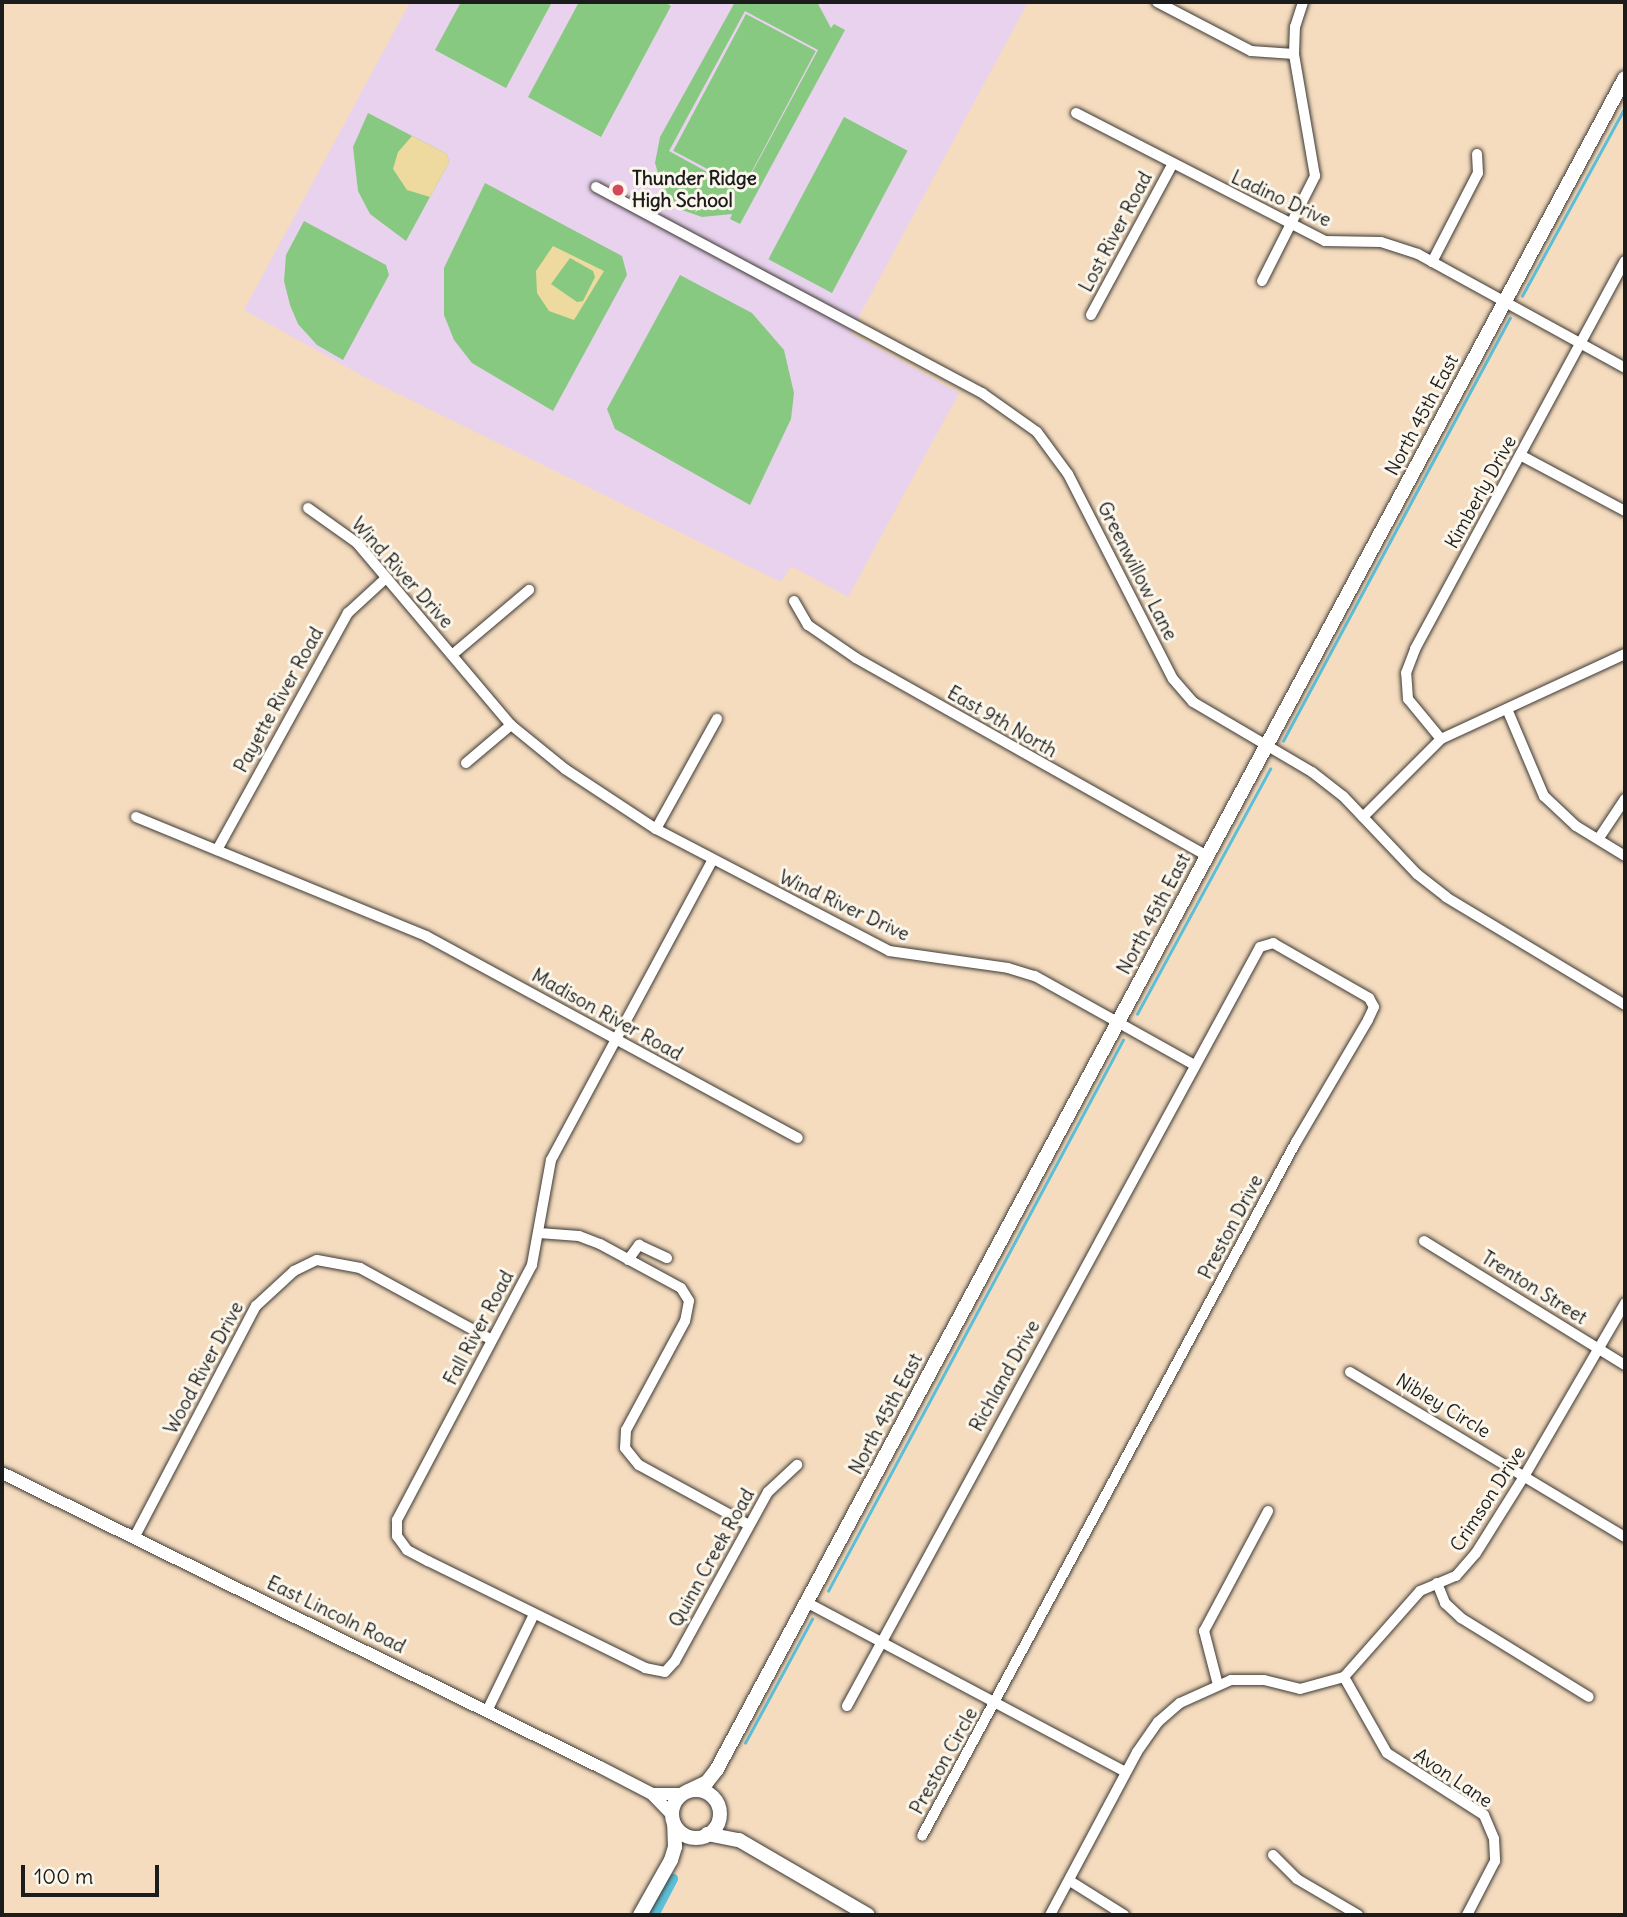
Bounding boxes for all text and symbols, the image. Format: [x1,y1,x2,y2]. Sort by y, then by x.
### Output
street label: Ladino Drive [1227,166,1335,232]
place label: Thunder Ridge High School [632,168,757,212]
street label: Lost River Road [1075,168,1157,296]
marker: Thunder Ridge High School [610,182,626,198]
street label: North 45th East [1381,351,1463,479]
street label: Kimberly Drive [1441,432,1521,552]
street label: Greenwillow Lane [1092,498,1182,644]
street label: Wind River Drive [346,513,458,633]
street label: Payette River Road [230,623,328,777]
street label: East 9th North [943,681,1061,763]
street label: North 45th East [1113,850,1195,978]
street label: Wind River Drive [775,866,913,946]
street label: Madison River Road [528,964,686,1066]
street label: Preston Drive [1194,1171,1268,1283]
street label: Trenton Street [1477,1246,1591,1330]
street label: Fall River Road [439,1267,519,1389]
street label: Wood River Drive [160,1298,248,1438]
street label: Richland Drive [965,1316,1045,1436]
street label: North 45th East [845,1350,927,1478]
street label: Nibley Circle [1392,1369,1494,1443]
street label: Crimson Drive [1446,1442,1530,1556]
street label: Quinn Creek Road [664,1485,760,1631]
street label: East Lincoln Road [263,1572,409,1658]
street label: Preston Circle [905,1704,983,1818]
street label: Avon Lane [1409,1743,1497,1813]
scale bar [24,1850,163,1894]
text: 100 m [34,1863,93,1890]

